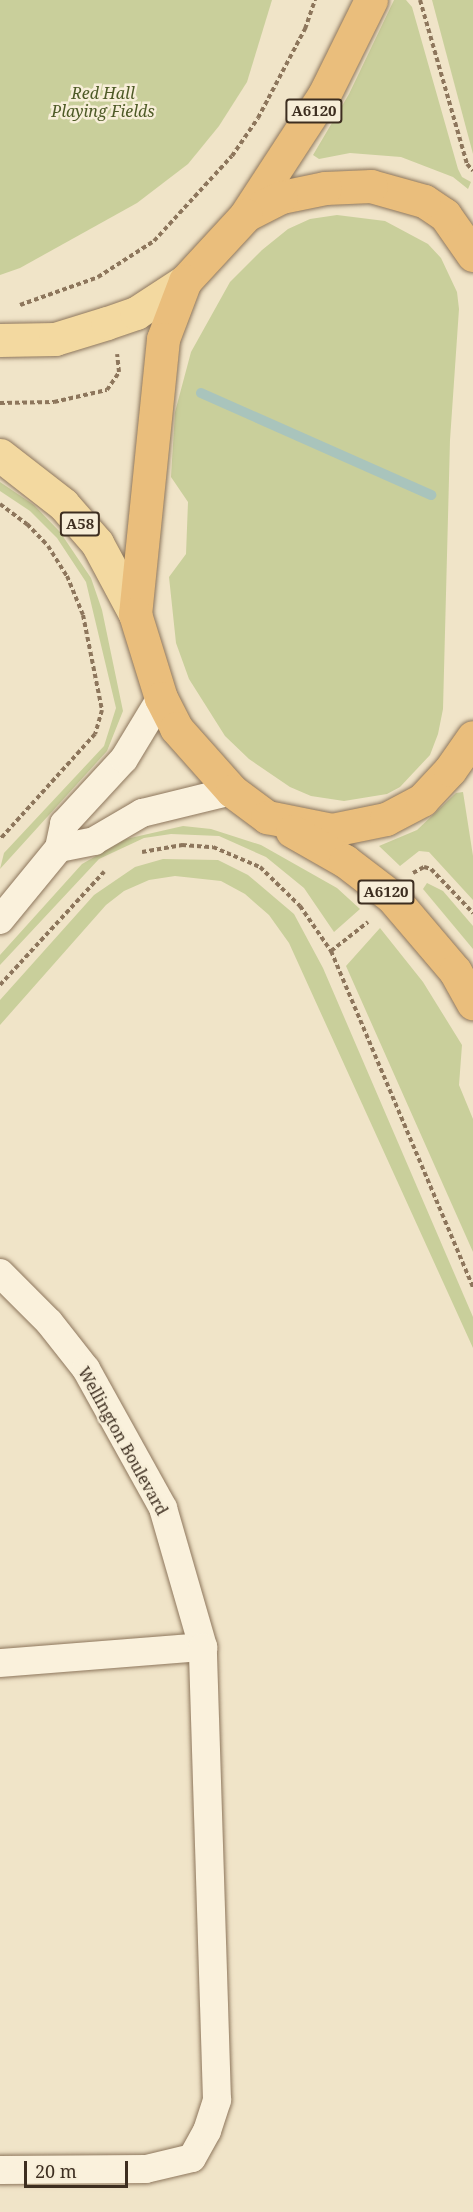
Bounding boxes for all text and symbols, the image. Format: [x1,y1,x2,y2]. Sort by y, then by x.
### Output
park label: Red Hall Playing Fields [51,83,155,121]
road number: A6120 [284,99,344,123]
road number: A58 [59,512,101,536]
road number: A6120 [356,880,416,904]
street label: Wellington Boulevard [74,1363,172,1519]
scale bar [27,2149,130,2187]
text: 20 m [35,2159,77,2183]

